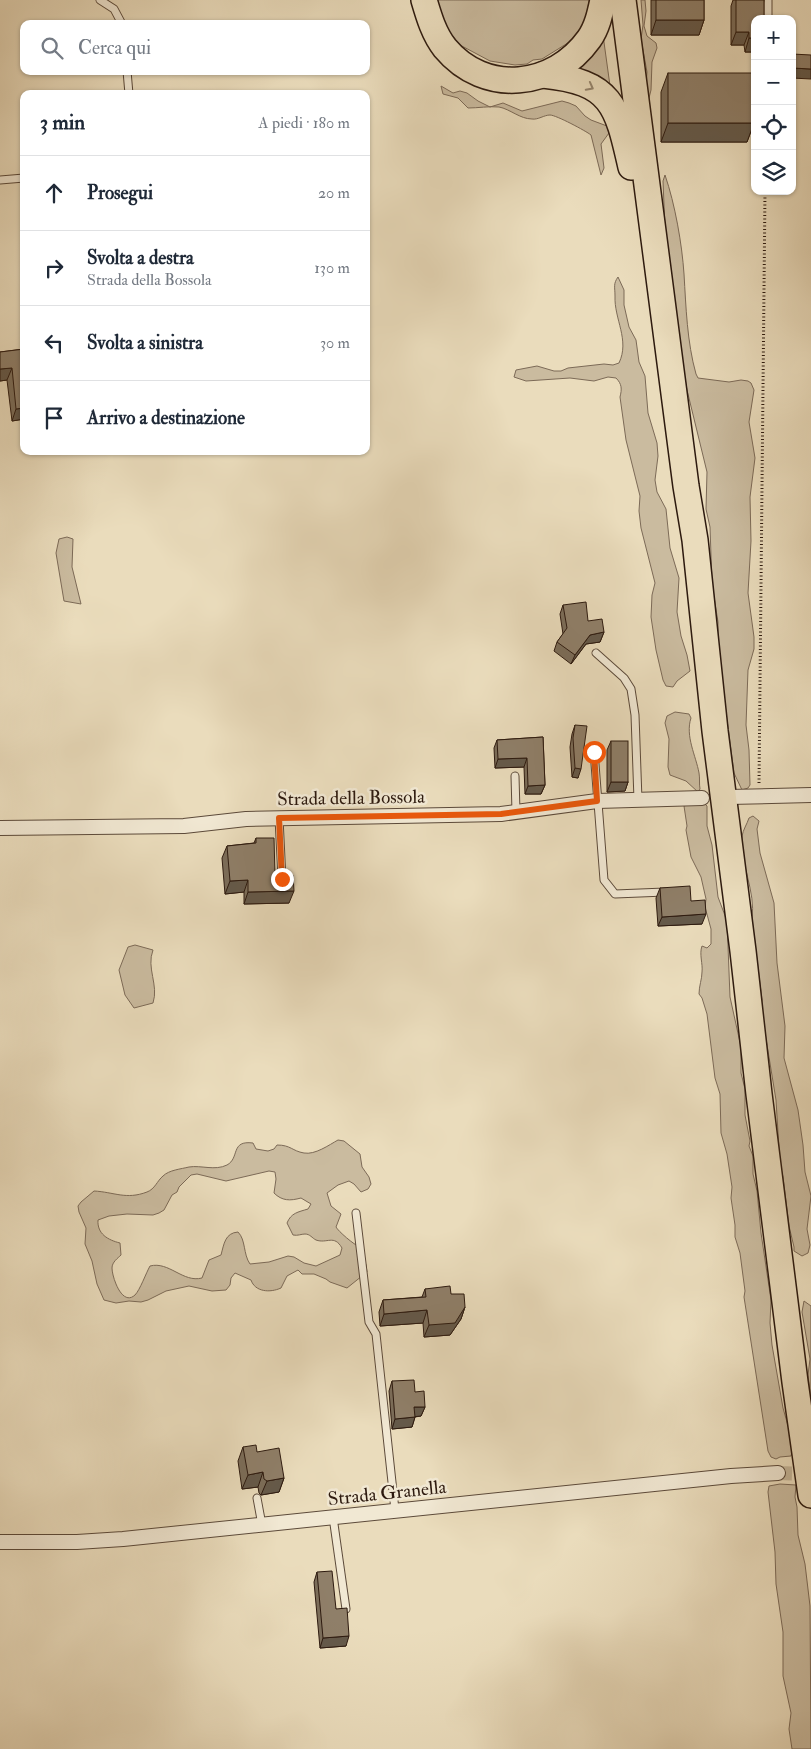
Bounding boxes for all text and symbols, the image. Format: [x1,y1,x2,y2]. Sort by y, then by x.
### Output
map controls [751,15,796,195]
button: + [751,15,796,60]
search box [20,20,370,75]
icon: search [38,34,66,62]
text: Cerca qui [78,36,151,60]
button: − [751,60,796,105]
one-way arrow [585,81,594,91]
button: locate [751,105,796,150]
text: 3 min [40,109,85,136]
text: A piedi · 180 m [258,113,350,133]
button: layers [751,150,796,195]
icon: ahead [40,179,68,207]
text: Prosegui [87,181,153,205]
text: 20 m [318,183,350,203]
text: Svolta a destra [87,246,194,270]
icon: right [40,254,68,282]
text: 130 m [314,258,350,278]
text: Strada della Bossola [87,270,212,290]
icon: left [40,329,68,357]
text: Svolta a sinistra [87,331,203,355]
text: 30 m [320,333,350,353]
icon: arrive [40,404,68,432]
text: Arrivo a destinazione [87,406,245,430]
route start [583,741,606,764]
street label: Strada della Bossola [277,785,425,811]
route end [271,868,294,891]
street label: Strada Granella [327,1475,448,1511]

